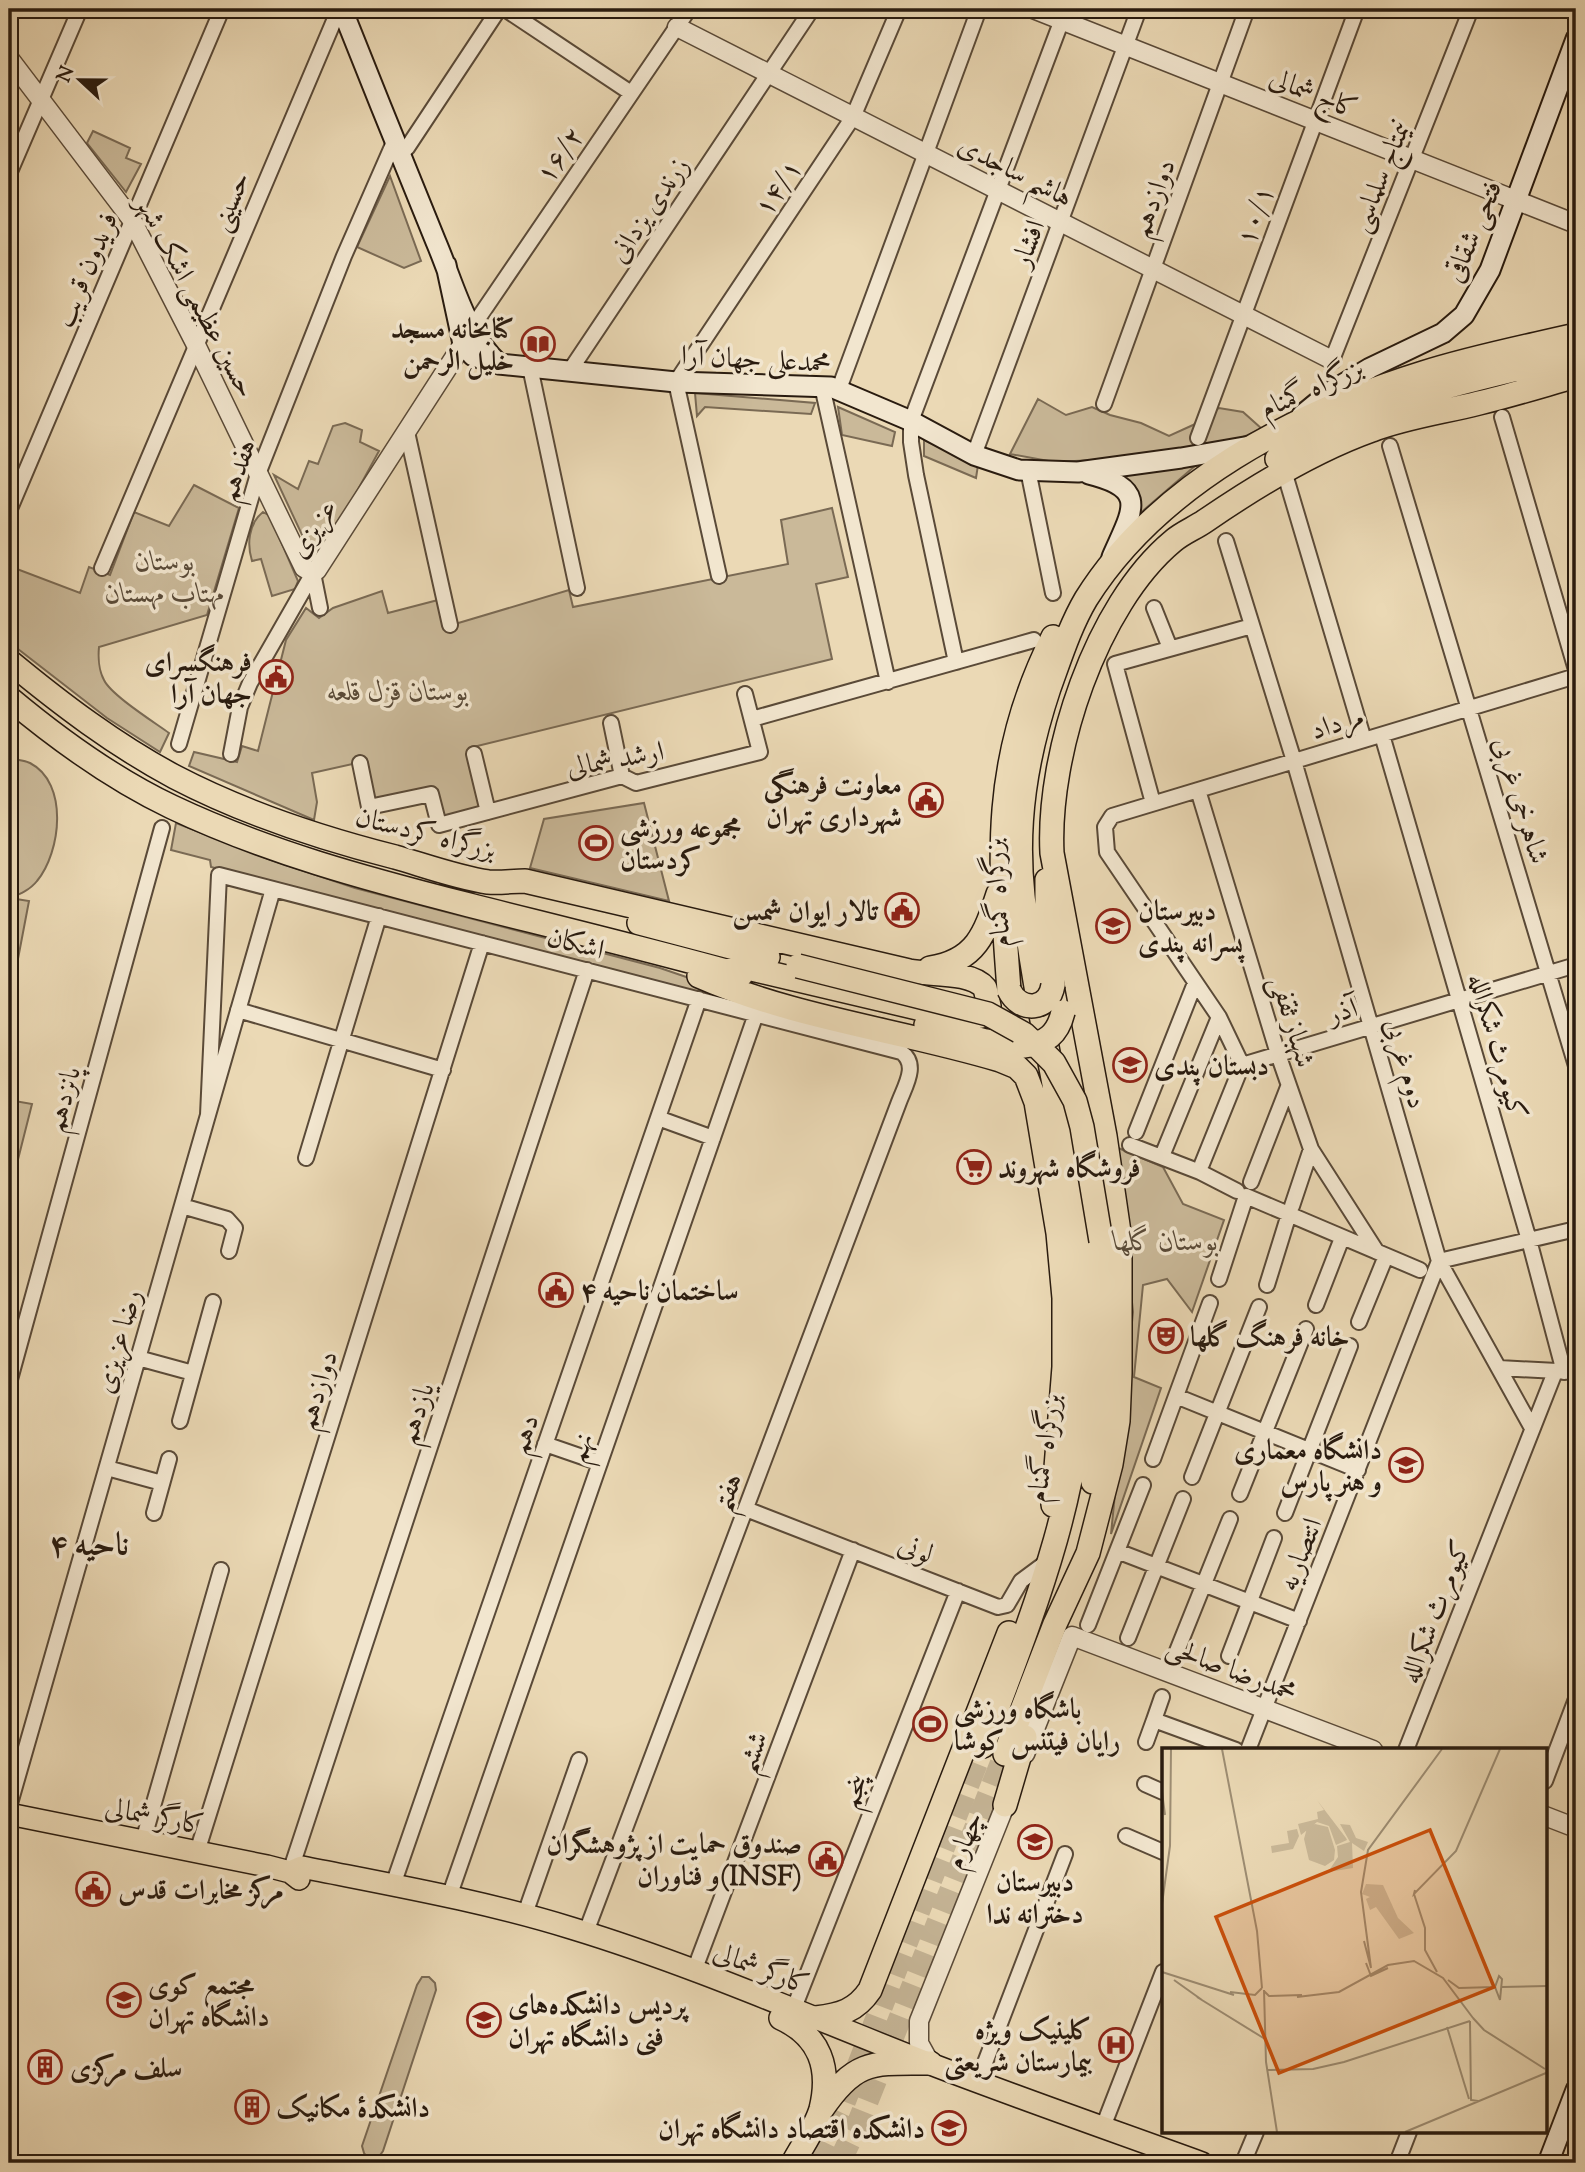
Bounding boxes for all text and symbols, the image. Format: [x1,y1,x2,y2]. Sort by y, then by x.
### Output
north arrow [46,46,116,116]
street label: کاج شمالی [1262,59,1363,133]
text: N [51,62,82,87]
street label: نیمتاج سلماسی [1341,115,1425,240]
street label: ۱۶/۲ [528,119,595,192]
street label: هاشم ساجدی [948,127,1079,223]
street label: زرندی یزدانی [600,150,701,272]
street label: ۱۴/۱ [746,152,813,225]
street label: دوازدهم [1122,154,1191,245]
street label: حسینی [201,166,262,238]
street label: فتحی شقاقی [1435,175,1514,289]
street label: ۱۰/۱ [1228,181,1286,251]
street label: حسین عظیمی اشک شهر [123,186,265,406]
street label: فریدون قریب [46,206,130,334]
street label: افشار [1001,215,1057,276]
place label: كتابخانه مسجد خليل الرحمن [390,311,514,383]
library icon: كتابخانه مسجد خليل الرحمن [519,325,557,363]
street label: محمدعلی جهان آرا [680,337,832,385]
street label: بزرگراه گمنام [1254,348,1371,432]
street label: هفدهم [210,434,272,509]
street label: عزیزی [280,492,349,567]
park label: بوستان مهتاب مهستان [105,543,225,615]
place label: فرهنگسرای جهان آرا [145,643,252,716]
public building icon: فرهنگسرای جهان آرا [257,658,295,696]
park label: بوستان قزل قلعه [327,673,469,713]
street label: مرداد [1306,698,1370,752]
street label: ارشد شمالی [564,733,667,789]
street label: شاهرخی غربی [1481,733,1557,869]
place label: معاونت فرهنگی شهرداری تهران [764,767,902,839]
public building icon: معاونت فرهنگی شهرداری تهران [907,781,945,819]
street label: بزرگراه کردستان [351,797,500,872]
place label: مجموعه ورزشی کردستان [620,810,741,882]
sports icon: مجموعه ورزشی کردستان [577,824,615,862]
street label: بزرگراه گمنام [974,837,1025,949]
public building icon: تالار ایوان شمس [883,891,921,929]
place label: تالار ایوان شمس [732,893,879,933]
place label: دبیرستان پسرانه پندی [1138,893,1245,965]
school or university icon: دبیرستان پسرانه پندی [1094,907,1132,945]
street label: اشکان [542,918,608,972]
street label: کیومرث شکرالله [1456,969,1536,1125]
street label: شهباز ثقفی [1258,971,1324,1073]
street label: آذر [1320,989,1366,1037]
street label: دوم غربی [1370,1014,1436,1114]
school or university icon: دبستان پندی [1111,1046,1149,1084]
place label: دبستان پندی [1154,1048,1269,1088]
street label: پانزدهم [37,1061,97,1138]
supermarket icon: فروشگاه شهروند [955,1148,993,1186]
place label: فروشگاه شهروند [998,1149,1141,1190]
park label: بوستان گلها [1110,1223,1219,1263]
public building icon: ساختمان ناحیه ۴ [537,1271,575,1309]
place label: ساختمان ناحیه ۴ [580,1273,739,1313]
street label: رضا عزیزی [86,1285,154,1399]
theatre icon: خانه فرهنگ گلها [1147,1317,1185,1355]
place label: خانه فرهنگ گلها [1190,1318,1349,1359]
street label: دوازدهم [288,1346,354,1437]
street label: یازدهم [389,1376,451,1451]
street label: بزرگراه گمنام [1018,1391,1075,1506]
street label: دهم [500,1410,555,1462]
street label: نهم [558,1428,609,1470]
place label: دانشگاه معماری و هنر پارس [1234,1431,1382,1504]
school or university icon: دانشگاه معماری و هنر پارس [1387,1446,1425,1484]
street label: هفتم [703,1468,759,1520]
street label: انتصاریه [1270,1513,1334,1598]
district label: ناحیه ۴ [49,1524,129,1570]
street label: لونی [891,1526,938,1576]
street label: کیومرث شکرالله [1391,1535,1482,1690]
street label: محمدرضا صالحی [1160,1628,1302,1714]
place label: باشگاه ورزشی رایان فیتنس کوشا [954,1690,1120,1763]
sports icon: باشگاه ورزشی رایان فیتنس کوشا [911,1705,949,1743]
street label: ششم [728,1726,785,1782]
inset map [1162,1748,1546,2134]
street label: پنجم [831,1767,885,1816]
street label: کارگر شمالی [101,1788,208,1847]
street label: چهارم [936,1806,997,1877]
school or university icon: دبیرستان دخترانه ندا [1016,1823,1054,1861]
place label: صندوق حمایت از پژوهشگران و فناوران(INSF) [546,1826,802,1898]
public building icon: صندوق حمایت از پژوهشگران و فناوران(INSF) [807,1840,845,1878]
place label: دبیرستان دخترانه ندا [986,1864,1084,1936]
public building icon: مرکز مخابرات قدس [74,1870,112,1908]
place label: مرکز مخابرات قدس [118,1872,284,1912]
street label: کارگر شمالی [707,1932,815,2006]
place label: مجتمع کوی دانشگاه تهران [148,1967,270,2039]
school or university icon: مجتمع کوی دانشگاه تهران [105,1981,143,2019]
place label: پردیس دانشکده‌های فنی دانشگاه تهران [508,1987,690,2059]
school or university icon: پردیس دانشکده‌های فنی دانشگاه تهران [465,2001,503,2039]
place label: کلینیک ویژه بیمارستان شریعتی [944,2012,1092,2084]
hospital icon: کلینیک ویژه بیمارستان شریعتی [1097,2026,1135,2064]
building icon: سلف مرکزی [26,2048,64,2086]
place label: سلف مرکزی [70,2050,183,2090]
building icon: دانشکدهٔ مکانیک [233,2088,271,2126]
place label: دانشکدهٔ مکانیک [276,2090,430,2130]
school or university icon: دانشکده اقتصاد دانشگاه تهران [930,2109,968,2147]
place label: دانشکده اقتصاد دانشگاه تهران [658,2110,925,2151]

